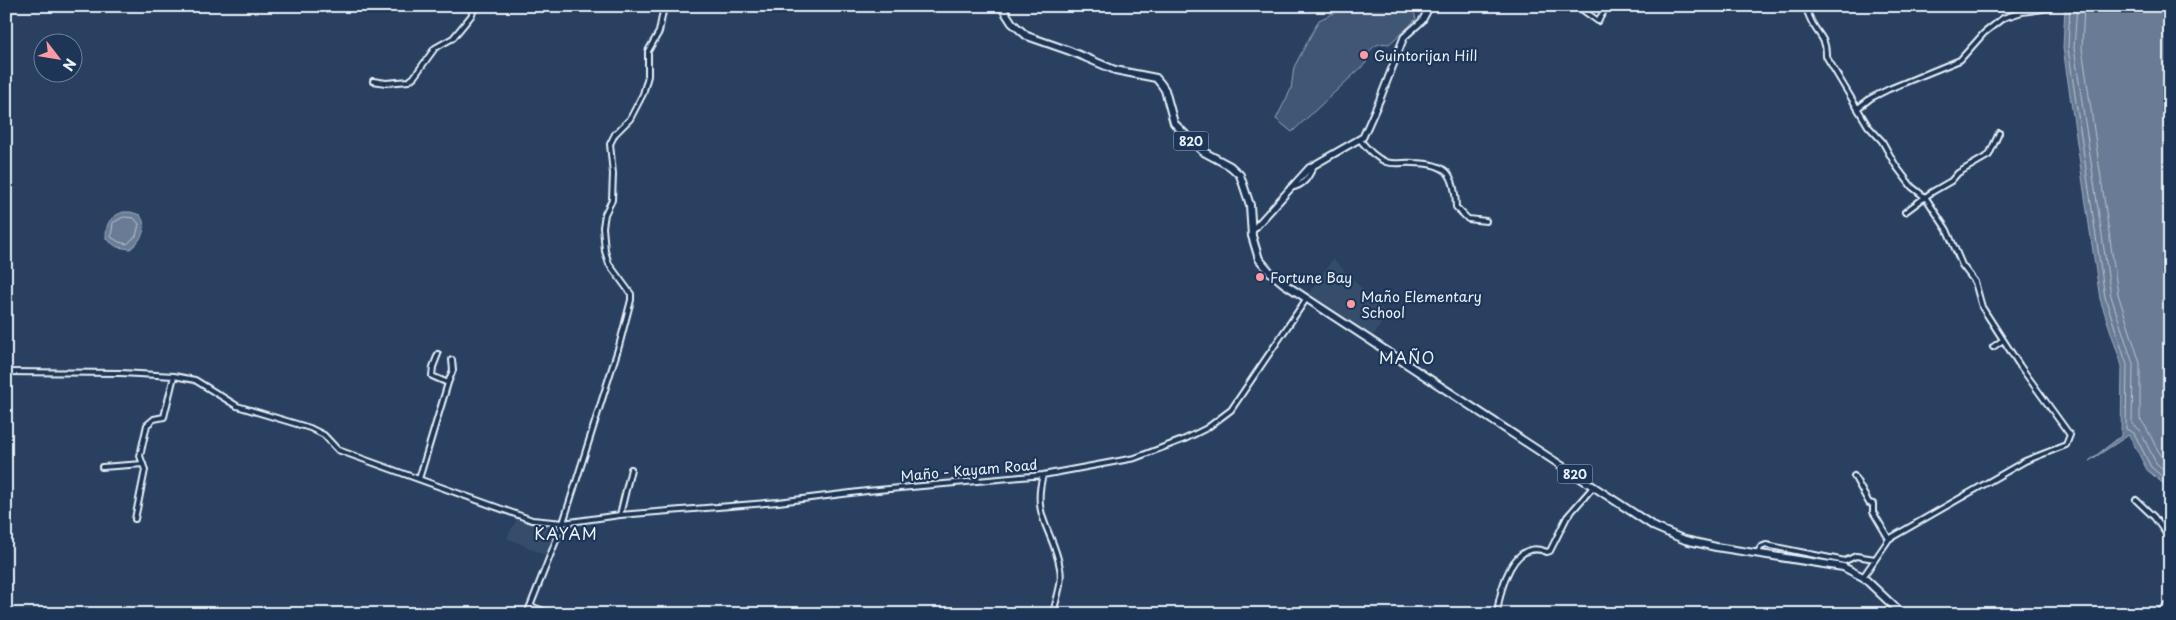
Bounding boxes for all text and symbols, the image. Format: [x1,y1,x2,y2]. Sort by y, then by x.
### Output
north arrow [32,32,82,82]
place label: Guintorijan Hill [1374,45,1477,66]
marker: Guintorijan Hill [1358,49,1370,61]
text: N [58,55,81,75]
road number: 820 [1174,132,1208,150]
place label: Fortune Bay [1270,267,1352,288]
marker: Fortune Bay [1254,271,1266,283]
place label: Maño Elementary School [1361,286,1482,323]
marker: Maño Elementary School [1345,298,1357,310]
district label: MAÑO [1379,345,1435,369]
street label: Maño - Kayam Road [900,454,1038,486]
road number: 820 [1558,464,1592,484]
district label: KAYAM [534,521,598,545]

